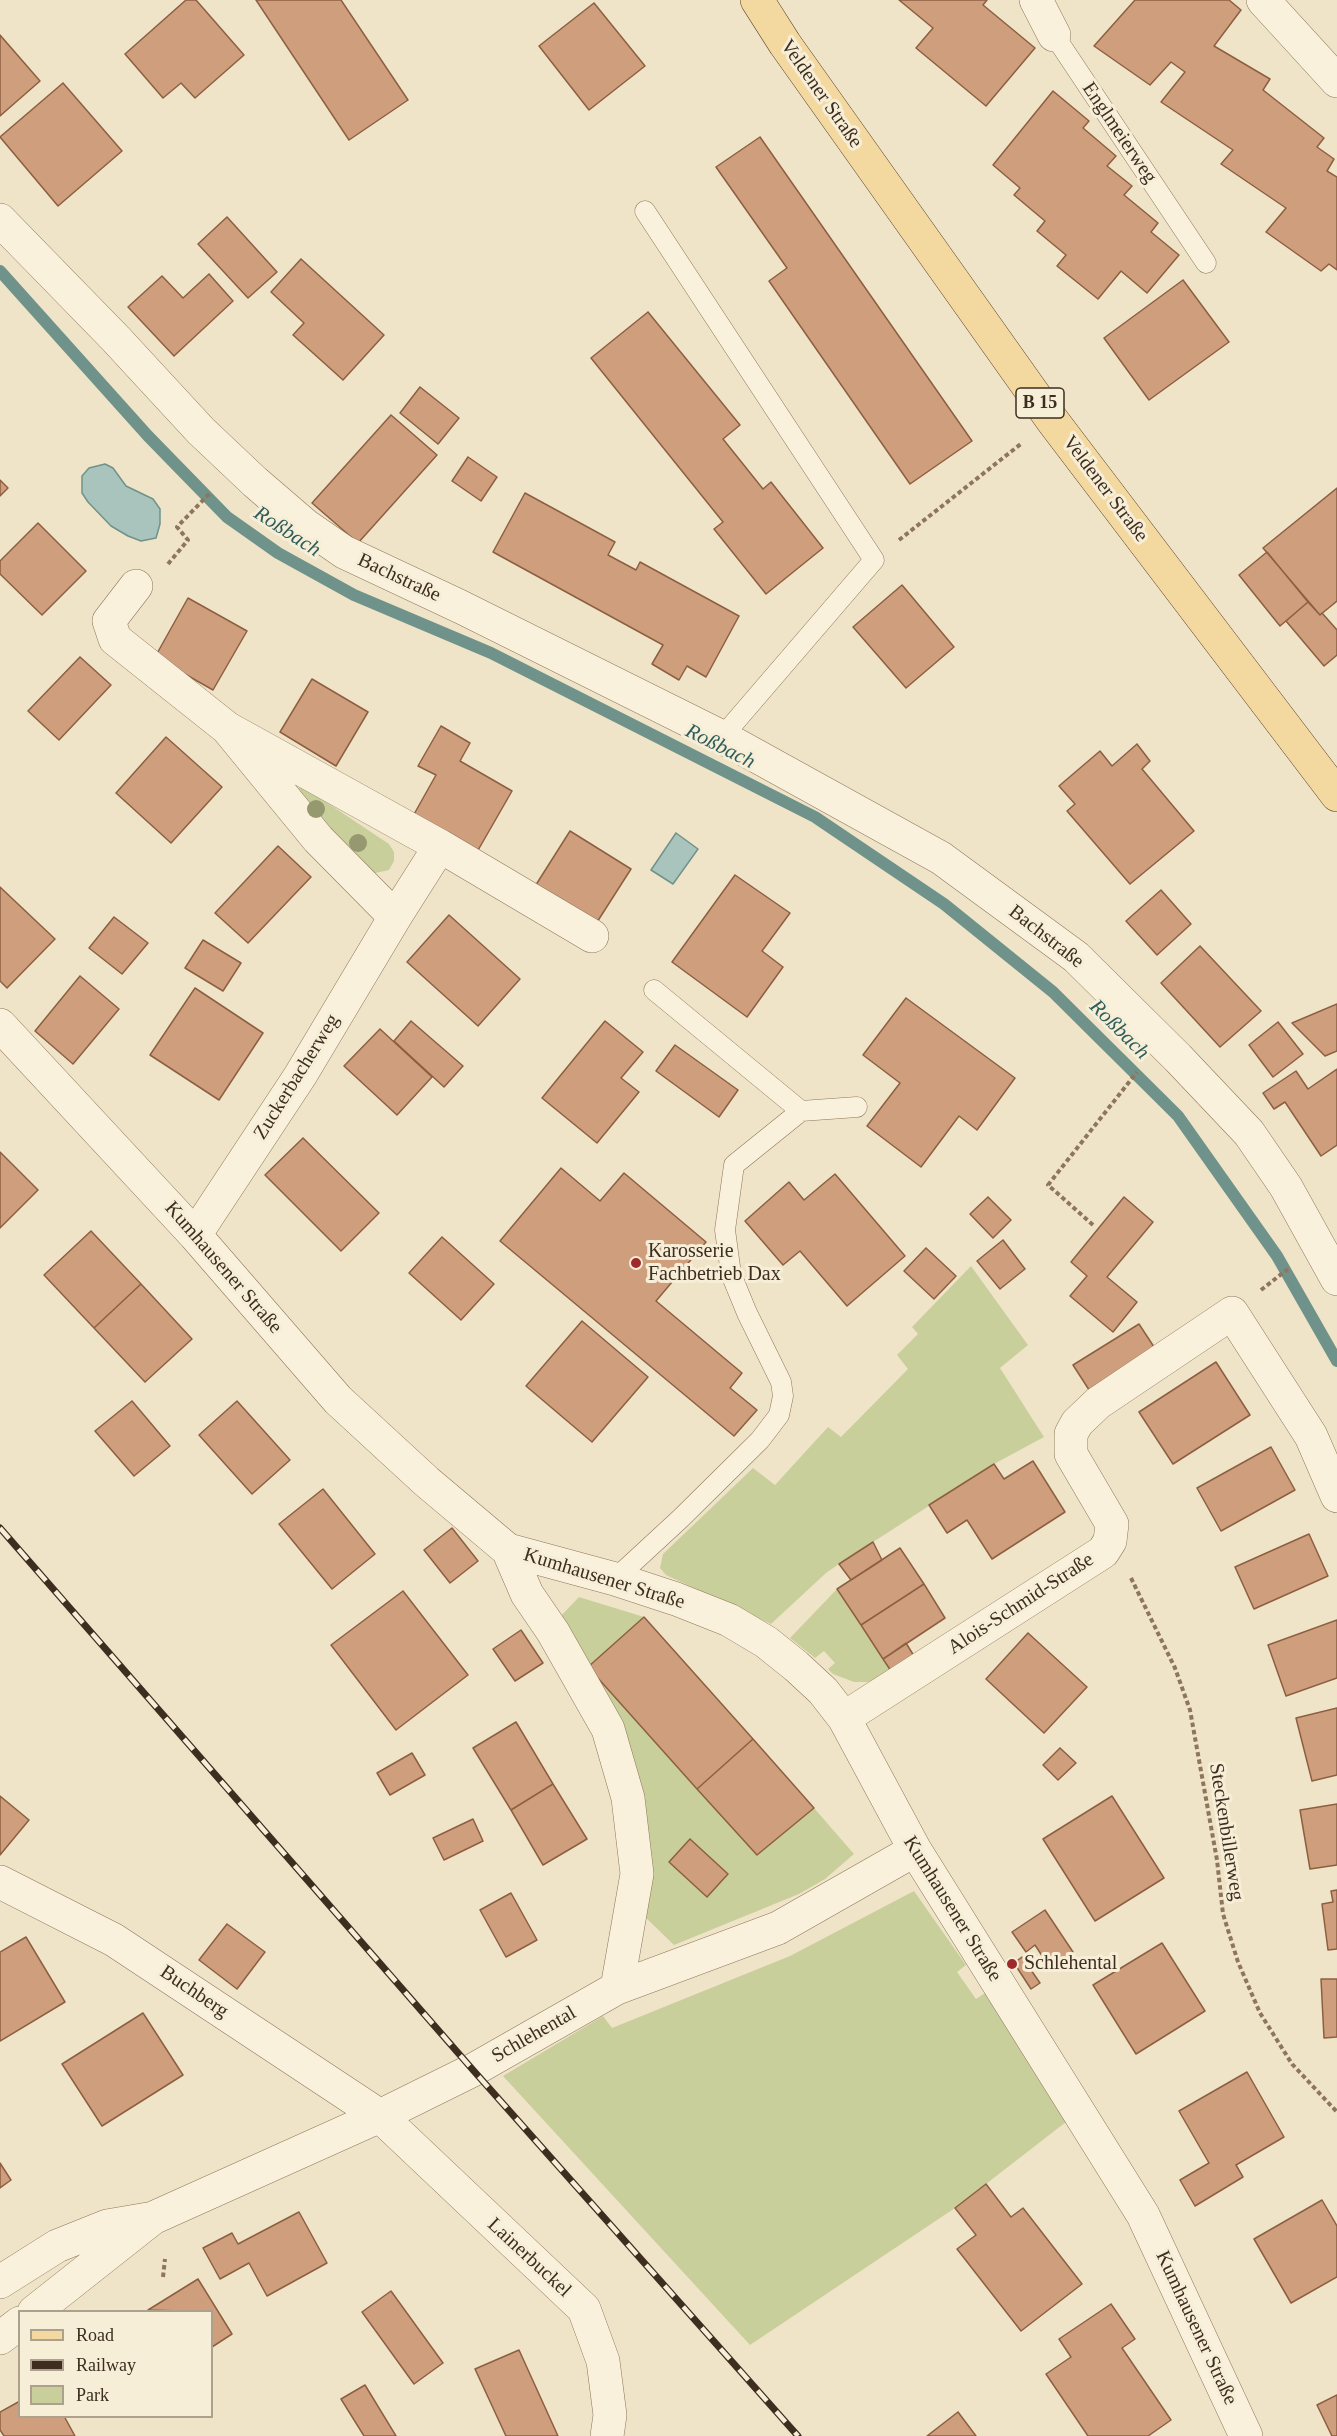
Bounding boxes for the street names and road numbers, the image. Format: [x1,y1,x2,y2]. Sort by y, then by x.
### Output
street label: Veldener Straße [775,35,867,153]
street label: Englmeierweg [1076,78,1162,188]
road number: B 15 [1016,388,1064,418]
street label: Veldener Straße [1057,431,1153,547]
street label: Bachstraße [354,548,444,608]
street label: Bachstraße [1004,900,1088,974]
street label: Zuckerbacherweg [249,1010,345,1144]
street label: Kumhausener Straße [159,1197,287,1339]
street label: Kumhausener Straße [521,1543,687,1615]
street label: Alois-Schmid-Straße [944,1548,1098,1660]
street label: Steckenbillerweg [1203,1762,1249,1902]
street label: Kumhausener Straße [898,1832,1006,1986]
street label: Buchberg [155,1960,233,2024]
street label: Schlehental [488,2001,580,2069]
street label: Lainerbuckel [482,2213,576,2303]
street label: Kumhausener Straße [1150,2247,1242,2409]

